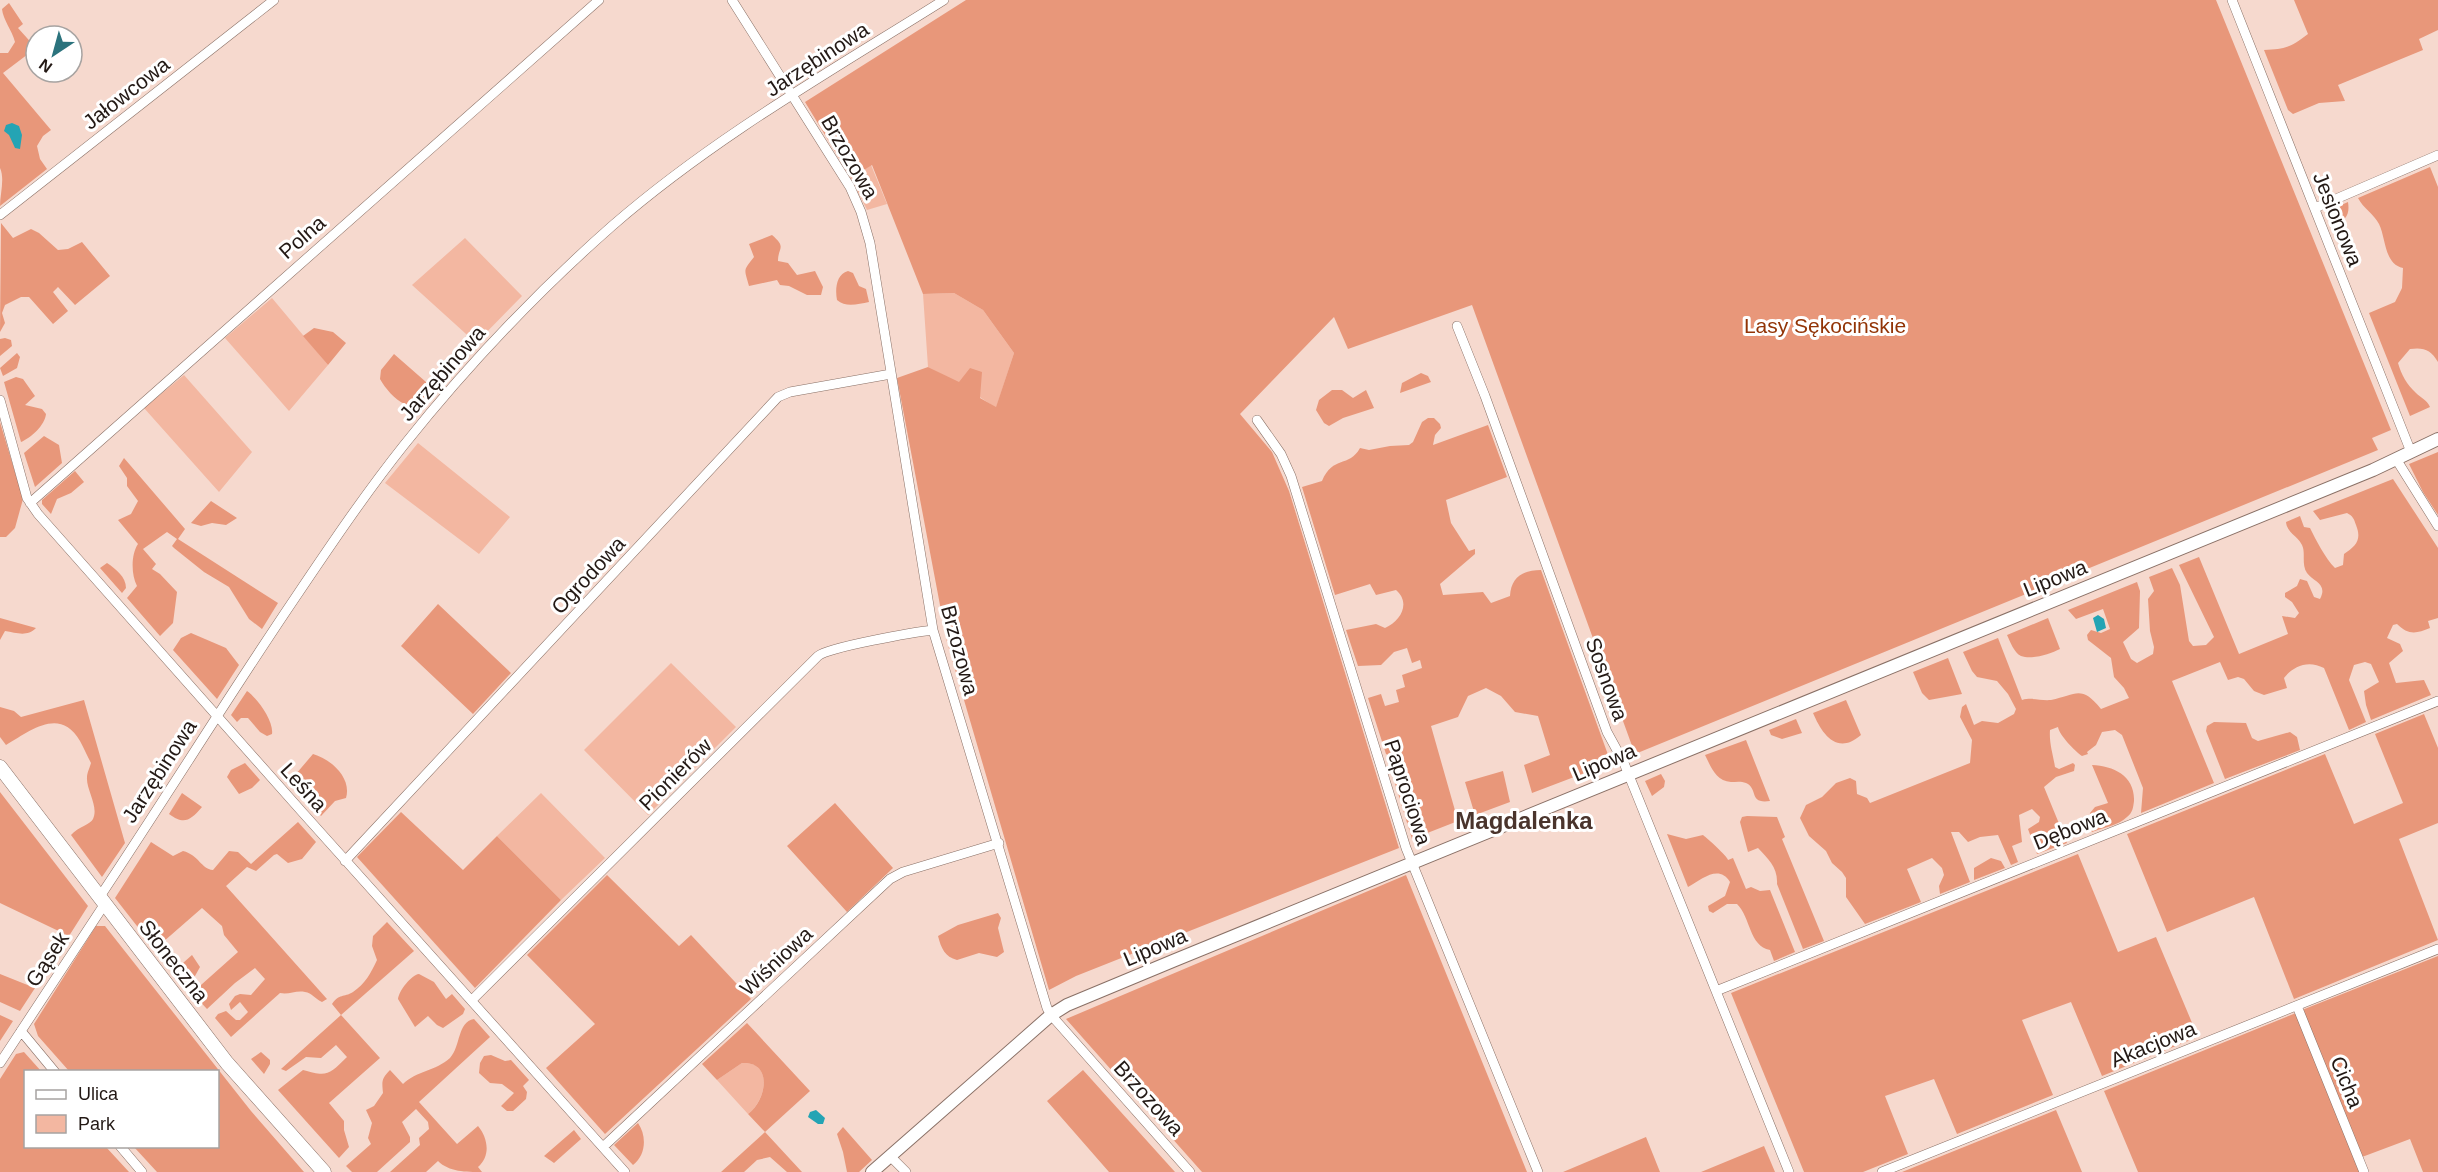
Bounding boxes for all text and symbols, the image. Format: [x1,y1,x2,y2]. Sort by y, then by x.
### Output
street label: Jarzębinowa [761,17,873,101]
north arrow [24,24,84,84]
street label: Jałowcowa [78,52,174,134]
text: N [36,55,55,76]
street label: Brzozowa [817,111,883,203]
street label: Jesionowa [2309,169,2367,270]
street label: Polna [274,210,330,263]
park label: Lasy Sękocińskie [1744,314,1906,337]
street label: Jarzębinowa [395,321,490,425]
street label: Ogrodowa [547,531,630,618]
street label: Lipowa [2020,555,2090,601]
street label: Brzozowa [937,602,983,698]
street label: Sosnowa [1581,634,1633,724]
street label: Jarzębinowa [117,715,201,827]
street label: Pionierów [634,733,716,815]
street label: Paprociowa [1380,736,1436,848]
street label: Lipowa [1569,738,1639,786]
street label: Leśna [276,758,332,816]
street label: Dębowa [2030,804,2110,854]
district label: Magdalenka [1455,807,1593,834]
street label: Słoneczna [135,915,213,1007]
street label: Wiśniowa [735,922,817,1000]
street label: Lipowa [1120,923,1190,971]
street label: Gąsek [21,927,73,991]
street label: Akacjowa [2107,1016,2199,1071]
street label: Cicha [2326,1053,2368,1111]
street label: Brzozowa [1110,1056,1189,1140]
legend [24,1070,219,1148]
text: Ulica [78,1084,119,1104]
text: Park [78,1114,116,1134]

